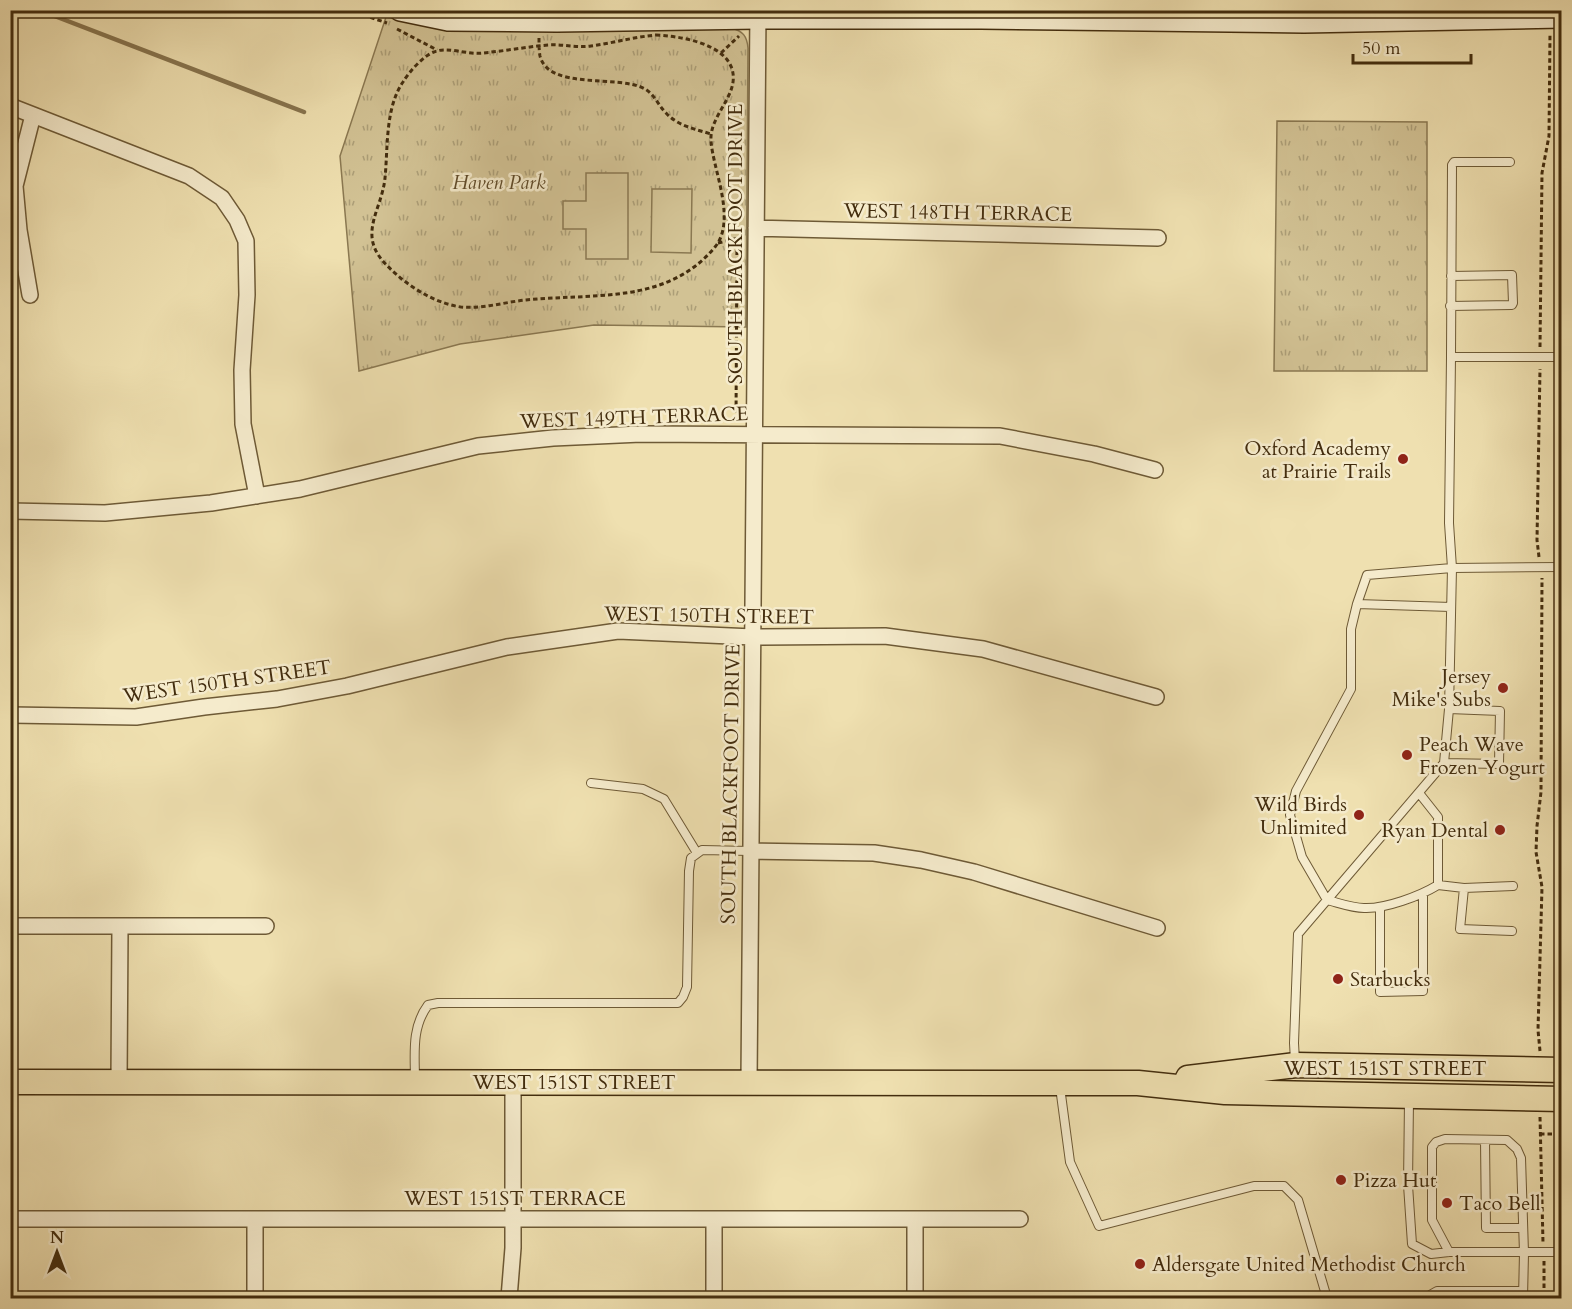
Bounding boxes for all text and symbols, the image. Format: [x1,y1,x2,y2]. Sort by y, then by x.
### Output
scale bar [1353,27,1472,65]
text: 50 m [1362,36,1401,61]
street label: SOUTH BLACKFOOT DRIVE [722,104,749,384]
park label: Haven Park [452,169,546,196]
street label: WEST 148TH TERRACE [842,197,1072,228]
street label: WEST 149TH TERRACE [518,400,749,435]
place label: Oxford Academy at Prairie Trails [1244,435,1391,485]
marker: Oxford Academy at Prairie Trails [1396,452,1410,466]
street label: WEST 150TH STREET [603,600,814,631]
street label: SOUTH BLACKFOOT DRIVE [715,644,746,924]
street label: WEST 150TH STREET [120,653,333,710]
place label: Jersey Mike's Subs [1392,663,1491,713]
marker: Jersey Mike's Subs [1496,681,1510,695]
place label: Peach Wave Frozen Yogurt [1419,731,1545,781]
marker: Peach Wave Frozen Yogurt [1400,748,1414,762]
place label: Wild Birds Unlimited [1253,791,1347,841]
marker: Wild Birds Unlimited [1352,808,1366,822]
place label: Ryan Dental [1381,817,1488,844]
marker: Ryan Dental [1493,823,1507,837]
place label: Starbucks [1350,966,1431,993]
marker: Starbucks [1331,972,1345,986]
street label: WEST 151ST STREET [1282,1055,1487,1082]
street label: WEST 151ST STREET [471,1069,676,1096]
place label: Pizza Hut [1353,1167,1437,1194]
marker: Pizza Hut [1334,1173,1348,1187]
street label: WEST 151ST TERRACE [403,1185,626,1212]
place label: Taco Bell [1459,1190,1540,1217]
marker: Taco Bell [1440,1196,1454,1210]
north arrow [27,1222,87,1282]
text: N [50,1227,64,1249]
place label: Aldersgate United Methodist Church [1152,1251,1466,1278]
marker: Aldersgate United Methodist Church [1133,1257,1147,1271]

